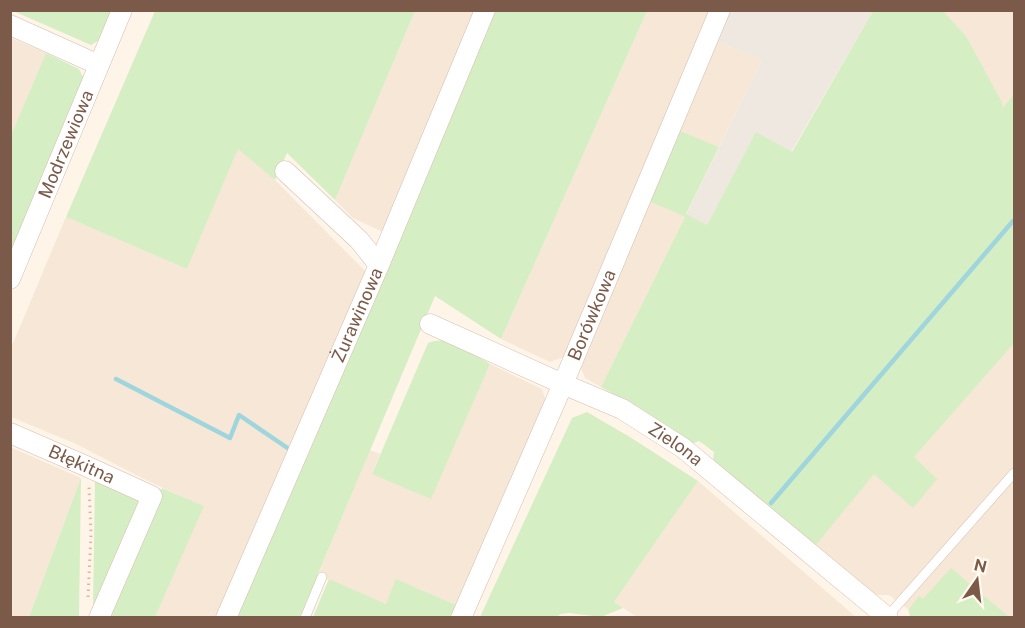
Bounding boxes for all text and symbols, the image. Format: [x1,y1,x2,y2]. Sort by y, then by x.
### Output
street label: Modrzewiowa [34,87,97,201]
street label: Żurawinowa [326,264,387,366]
street label: Borówkowa [563,266,620,364]
street label: Zielona [645,418,707,470]
street label: Błękitna [45,440,118,488]
north arrow [947,550,1007,610]
text: N [972,555,989,577]

